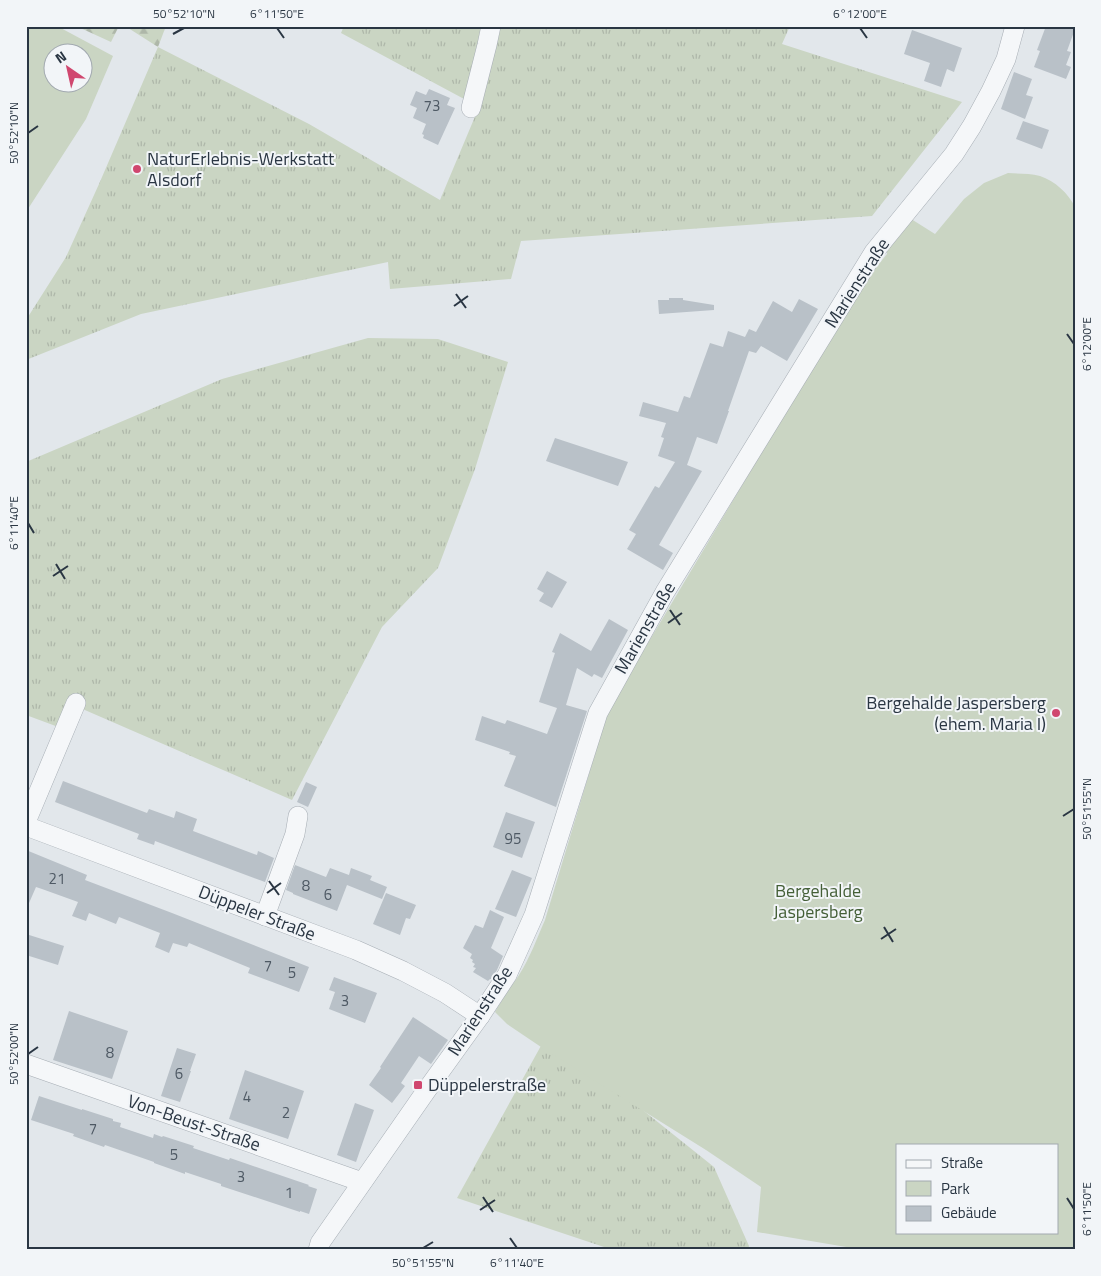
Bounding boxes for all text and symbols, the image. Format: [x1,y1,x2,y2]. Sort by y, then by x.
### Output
text: 50°52'10"N [153,4,215,23]
text: 6°11'50"E [250,4,304,23]
text: 6°12'00"E [833,4,887,23]
north arrow [42,42,92,92]
text: N [51,45,70,68]
house number: 73 [424,94,440,117]
text: 50°52'10"N [4,102,23,164]
place label: NaturErlebnis-Werkstatt Alsdorf [147,145,335,193]
marker: NaturErlebnis-Werkstatt Alsdorf [131,163,143,175]
street label: Marienstraße [817,232,896,333]
text: 6°12'00"E [1077,317,1096,371]
text: 6°11'40"E [4,496,23,550]
street label: Marienstraße [607,577,682,679]
place label: Bergehalde Jaspersberg (ehem. Maria I) [866,689,1046,737]
marker: Bergehalde Jaspersberg (ehem. Maria I) [1050,707,1062,719]
text: 50°51'55"N [1077,778,1096,840]
house number: 95 [505,827,521,850]
house number: 21 [49,867,65,890]
house number: 8 [302,874,310,897]
park label: Bergehalde Jaspersberg [773,877,863,925]
street label: Düppeler Straße [195,878,320,947]
house number: 6 [324,883,332,906]
house number: 7 [264,954,272,977]
street label: Marienstraße [440,960,519,1061]
house number: 5 [288,961,296,984]
house number: 3 [341,989,349,1012]
text: 50°52'00"N [4,1023,23,1085]
house number: 8 [106,1041,114,1064]
house number: 6 [175,1062,183,1085]
place label: Düppelerstraße [428,1071,546,1098]
marker: Düppelerstraße [412,1079,424,1091]
house number: 4 [243,1085,251,1108]
street label: Von-Beust-Straße [124,1087,264,1158]
house number: 2 [282,1101,290,1124]
house number: 7 [89,1117,97,1140]
house number: 5 [170,1143,178,1166]
legend [896,1144,1058,1234]
text: Straße [941,1151,983,1174]
house number: 3 [237,1165,245,1188]
text: Park [941,1177,970,1200]
house number: 1 [285,1181,293,1204]
text: 6°11'50"E [1077,1182,1096,1236]
text: Gebäude [941,1201,997,1224]
text: 50°51'55"N [392,1253,454,1272]
text: 6°11'40"E [490,1253,544,1272]

